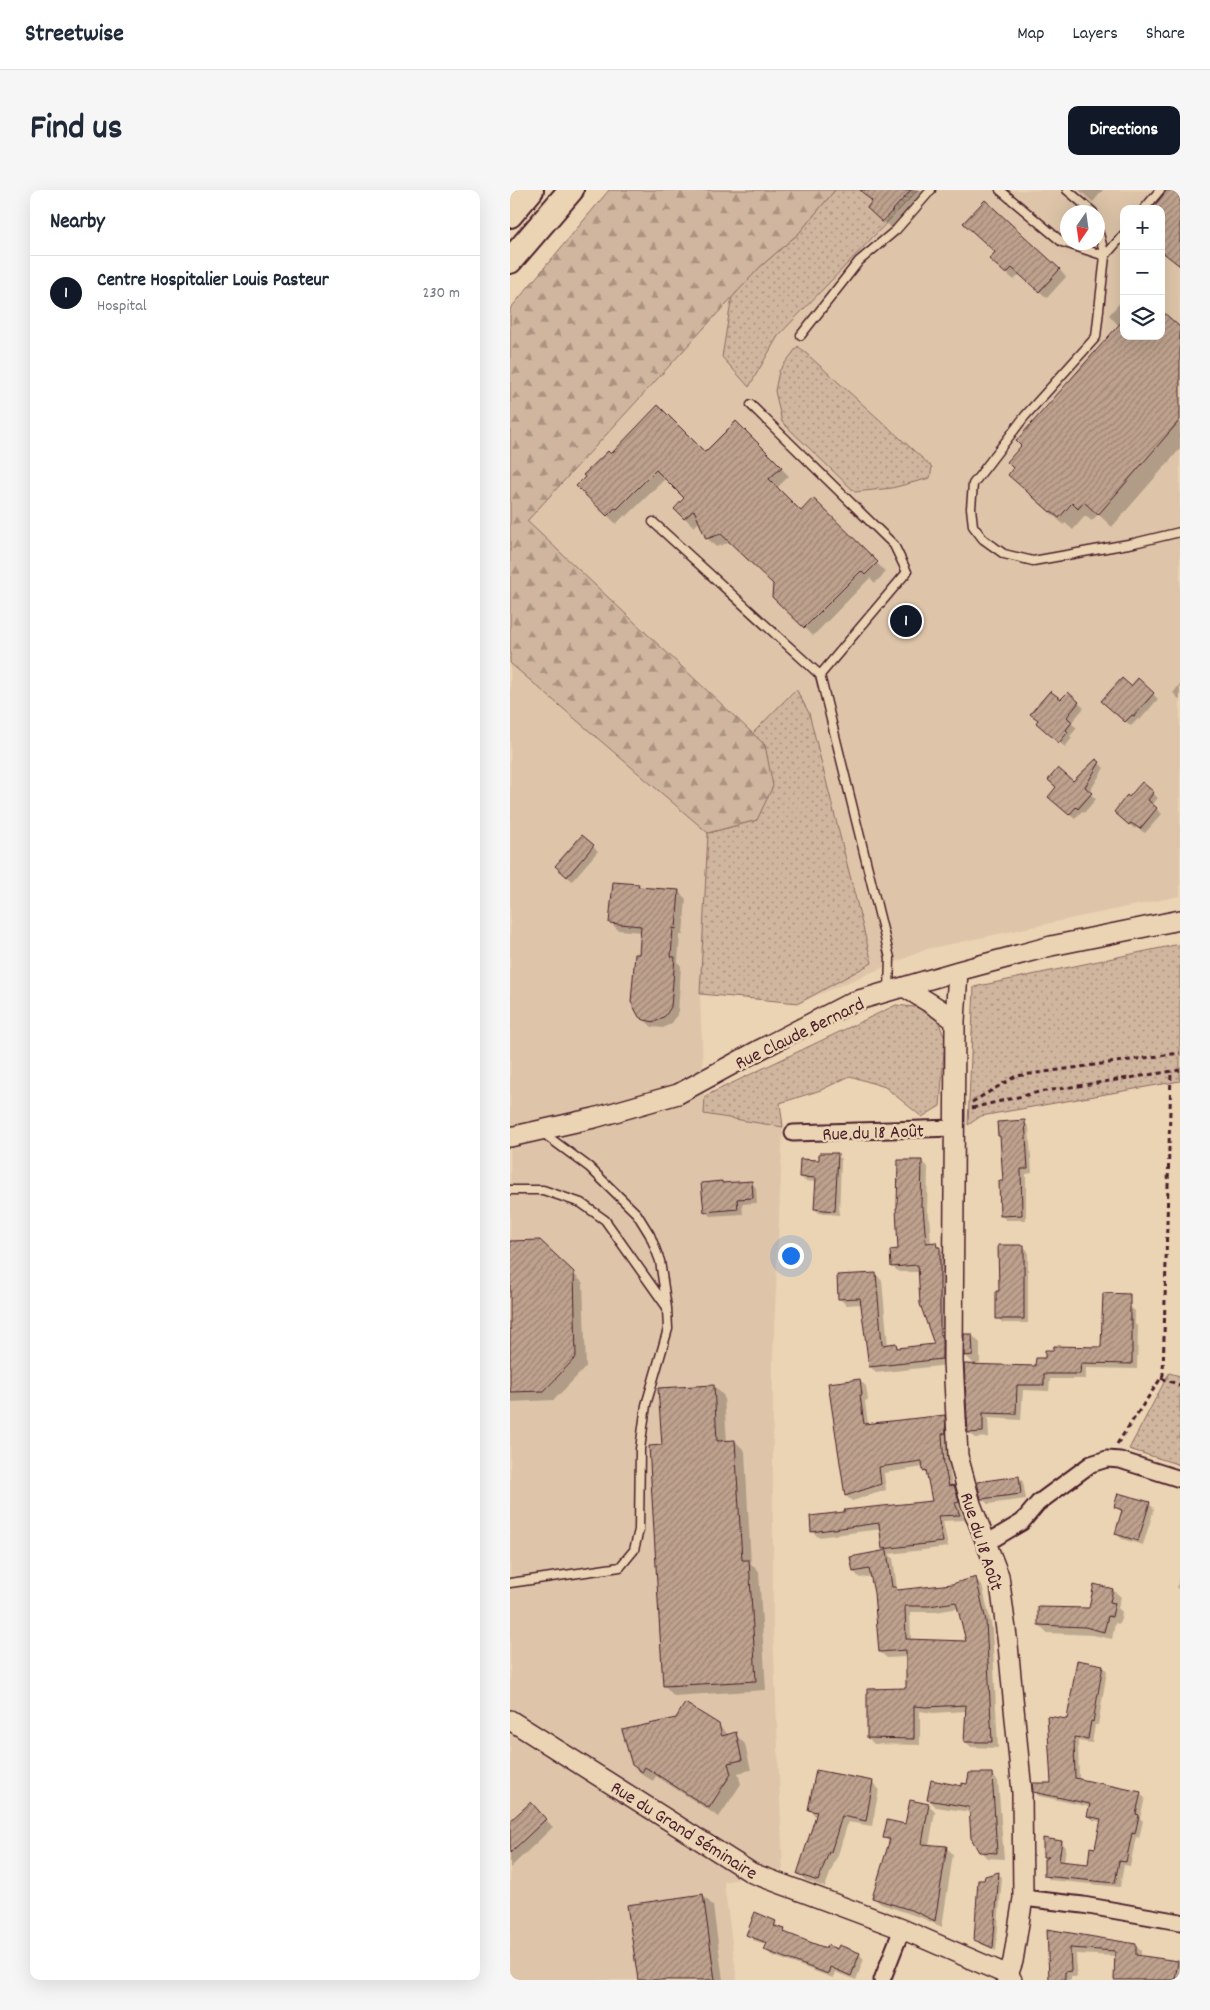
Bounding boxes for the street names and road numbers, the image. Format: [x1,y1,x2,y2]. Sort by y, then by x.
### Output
street label: Rue Claude Bernard [731,992,870,1078]
street label: Rue du 18 Août [822,1119,924,1150]
street label: Rue du 18 Août [951,1490,1008,1595]
street label: Rue du Grand Séminaire [604,1776,762,1888]

